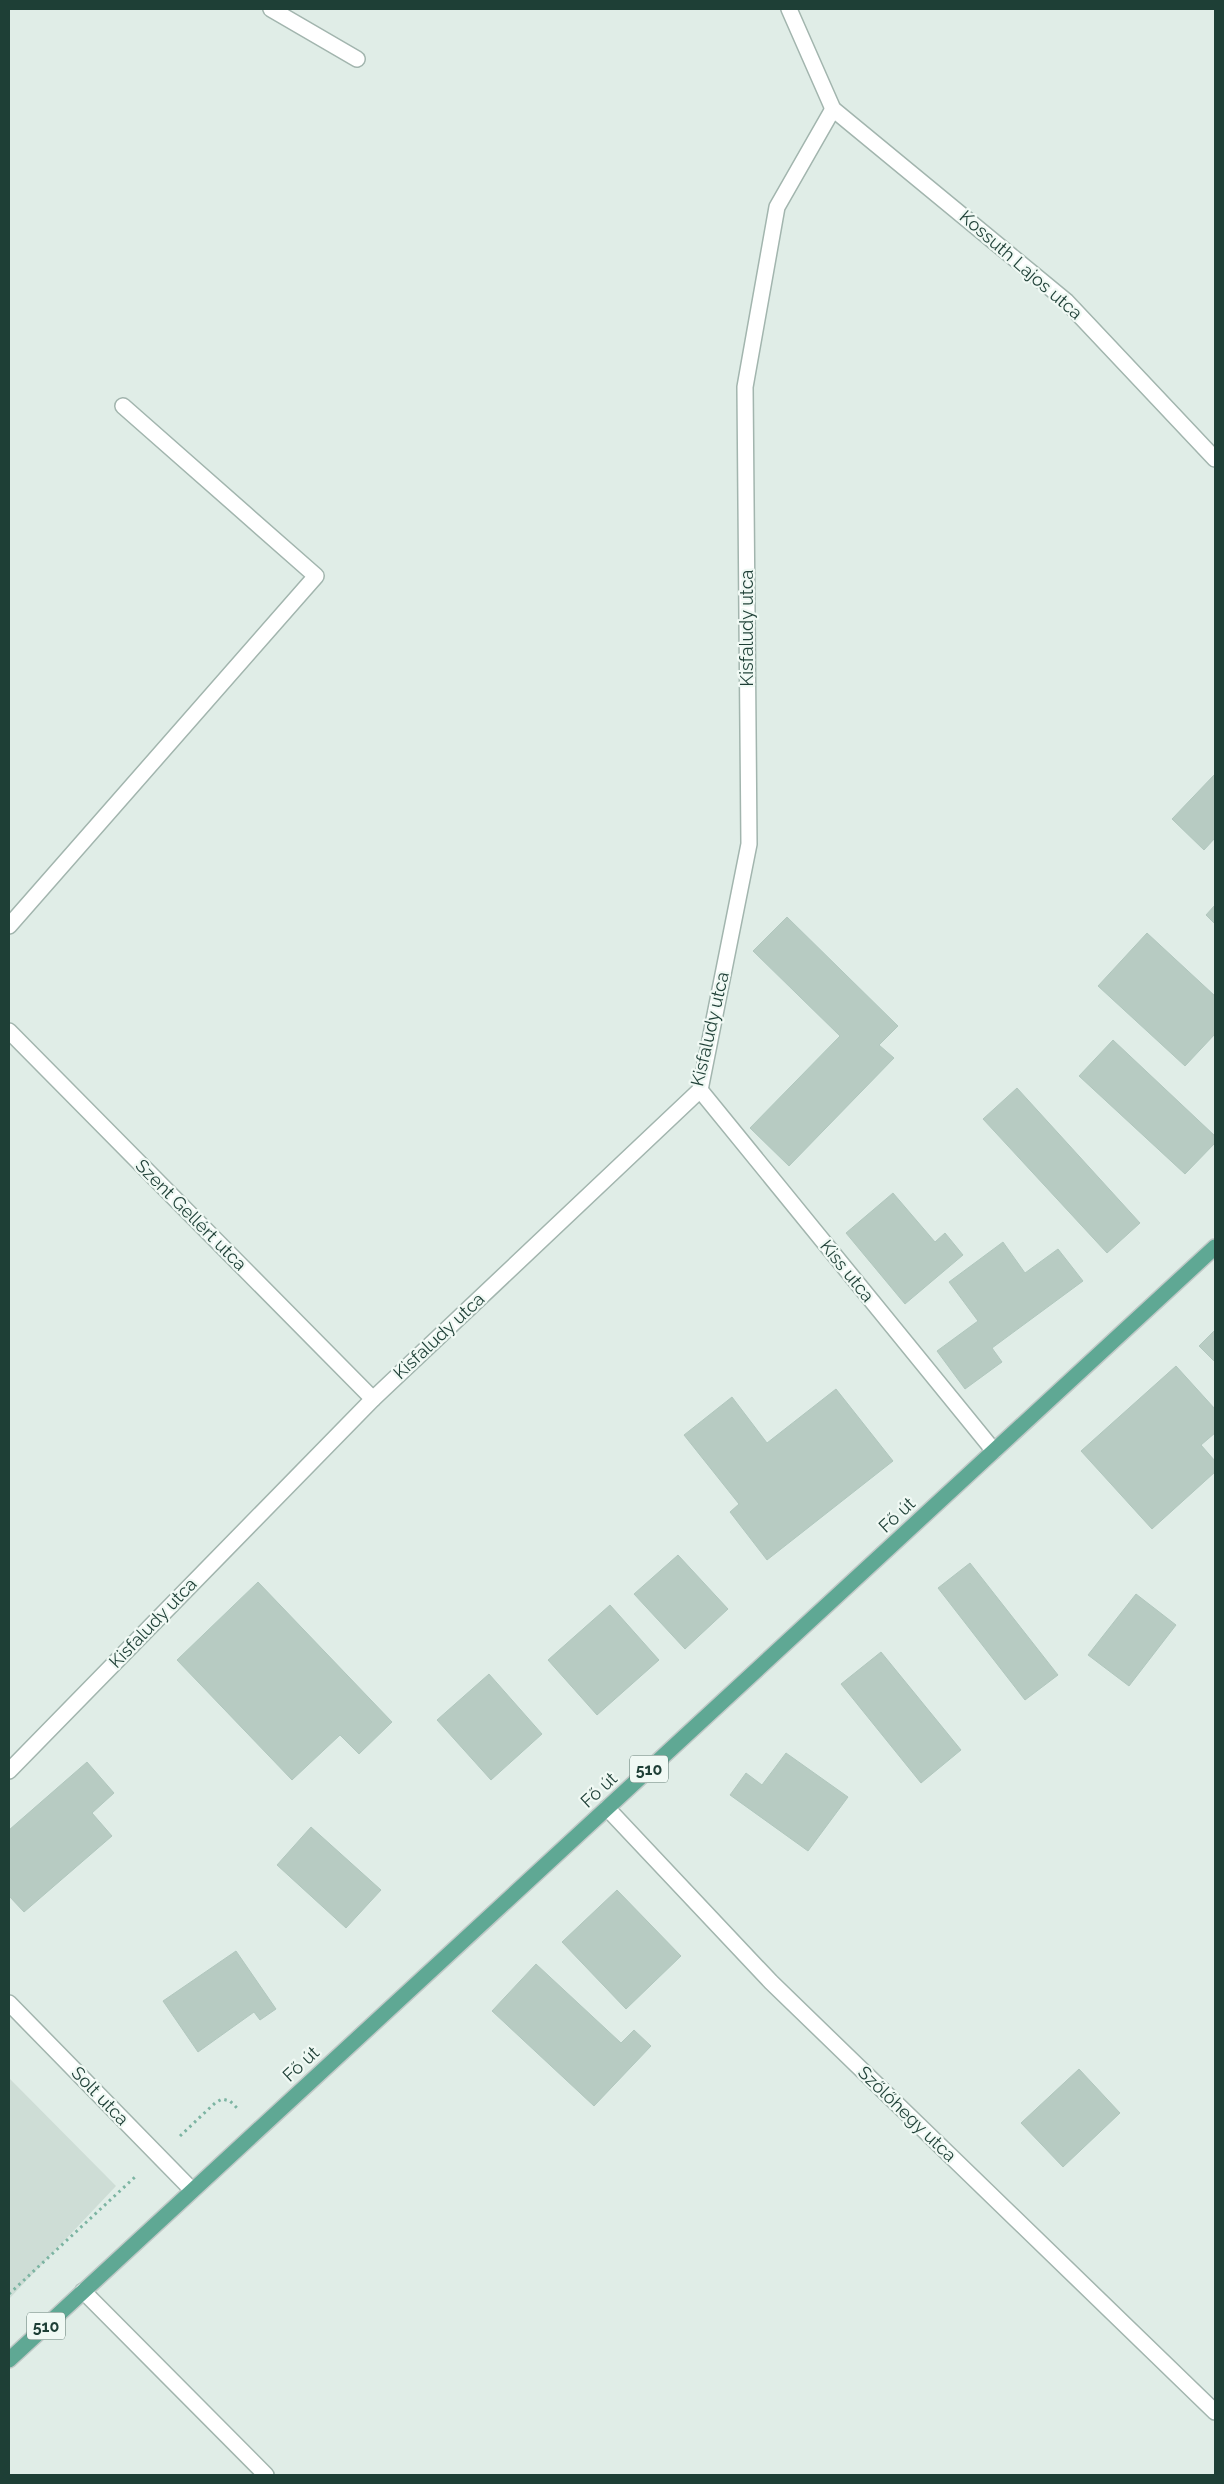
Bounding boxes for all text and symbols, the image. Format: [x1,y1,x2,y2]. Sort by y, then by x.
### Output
street label: Kossuth Lajos utca [956,206,1087,324]
street label: Kisfaludy utca [736,570,757,686]
street label: Kisfaludy utca [686,970,733,1088]
street label: Szent Gellért utca [132,1155,251,1274]
street label: Kiss utca [816,1235,879,1306]
street label: Kisfaludy utca [389,1288,489,1383]
street label: Fő út [874,1493,919,1537]
street label: Kisfaludy utca [105,1573,201,1672]
road number: 510 [630,1756,668,1782]
street label: Fő út [576,1768,621,1812]
street label: Fő út [278,2042,323,2086]
street label: Solt utca [67,2062,133,2129]
street label: Szőlőhegy utca [854,2062,961,2166]
road number: 510 [27,2312,65,2340]

